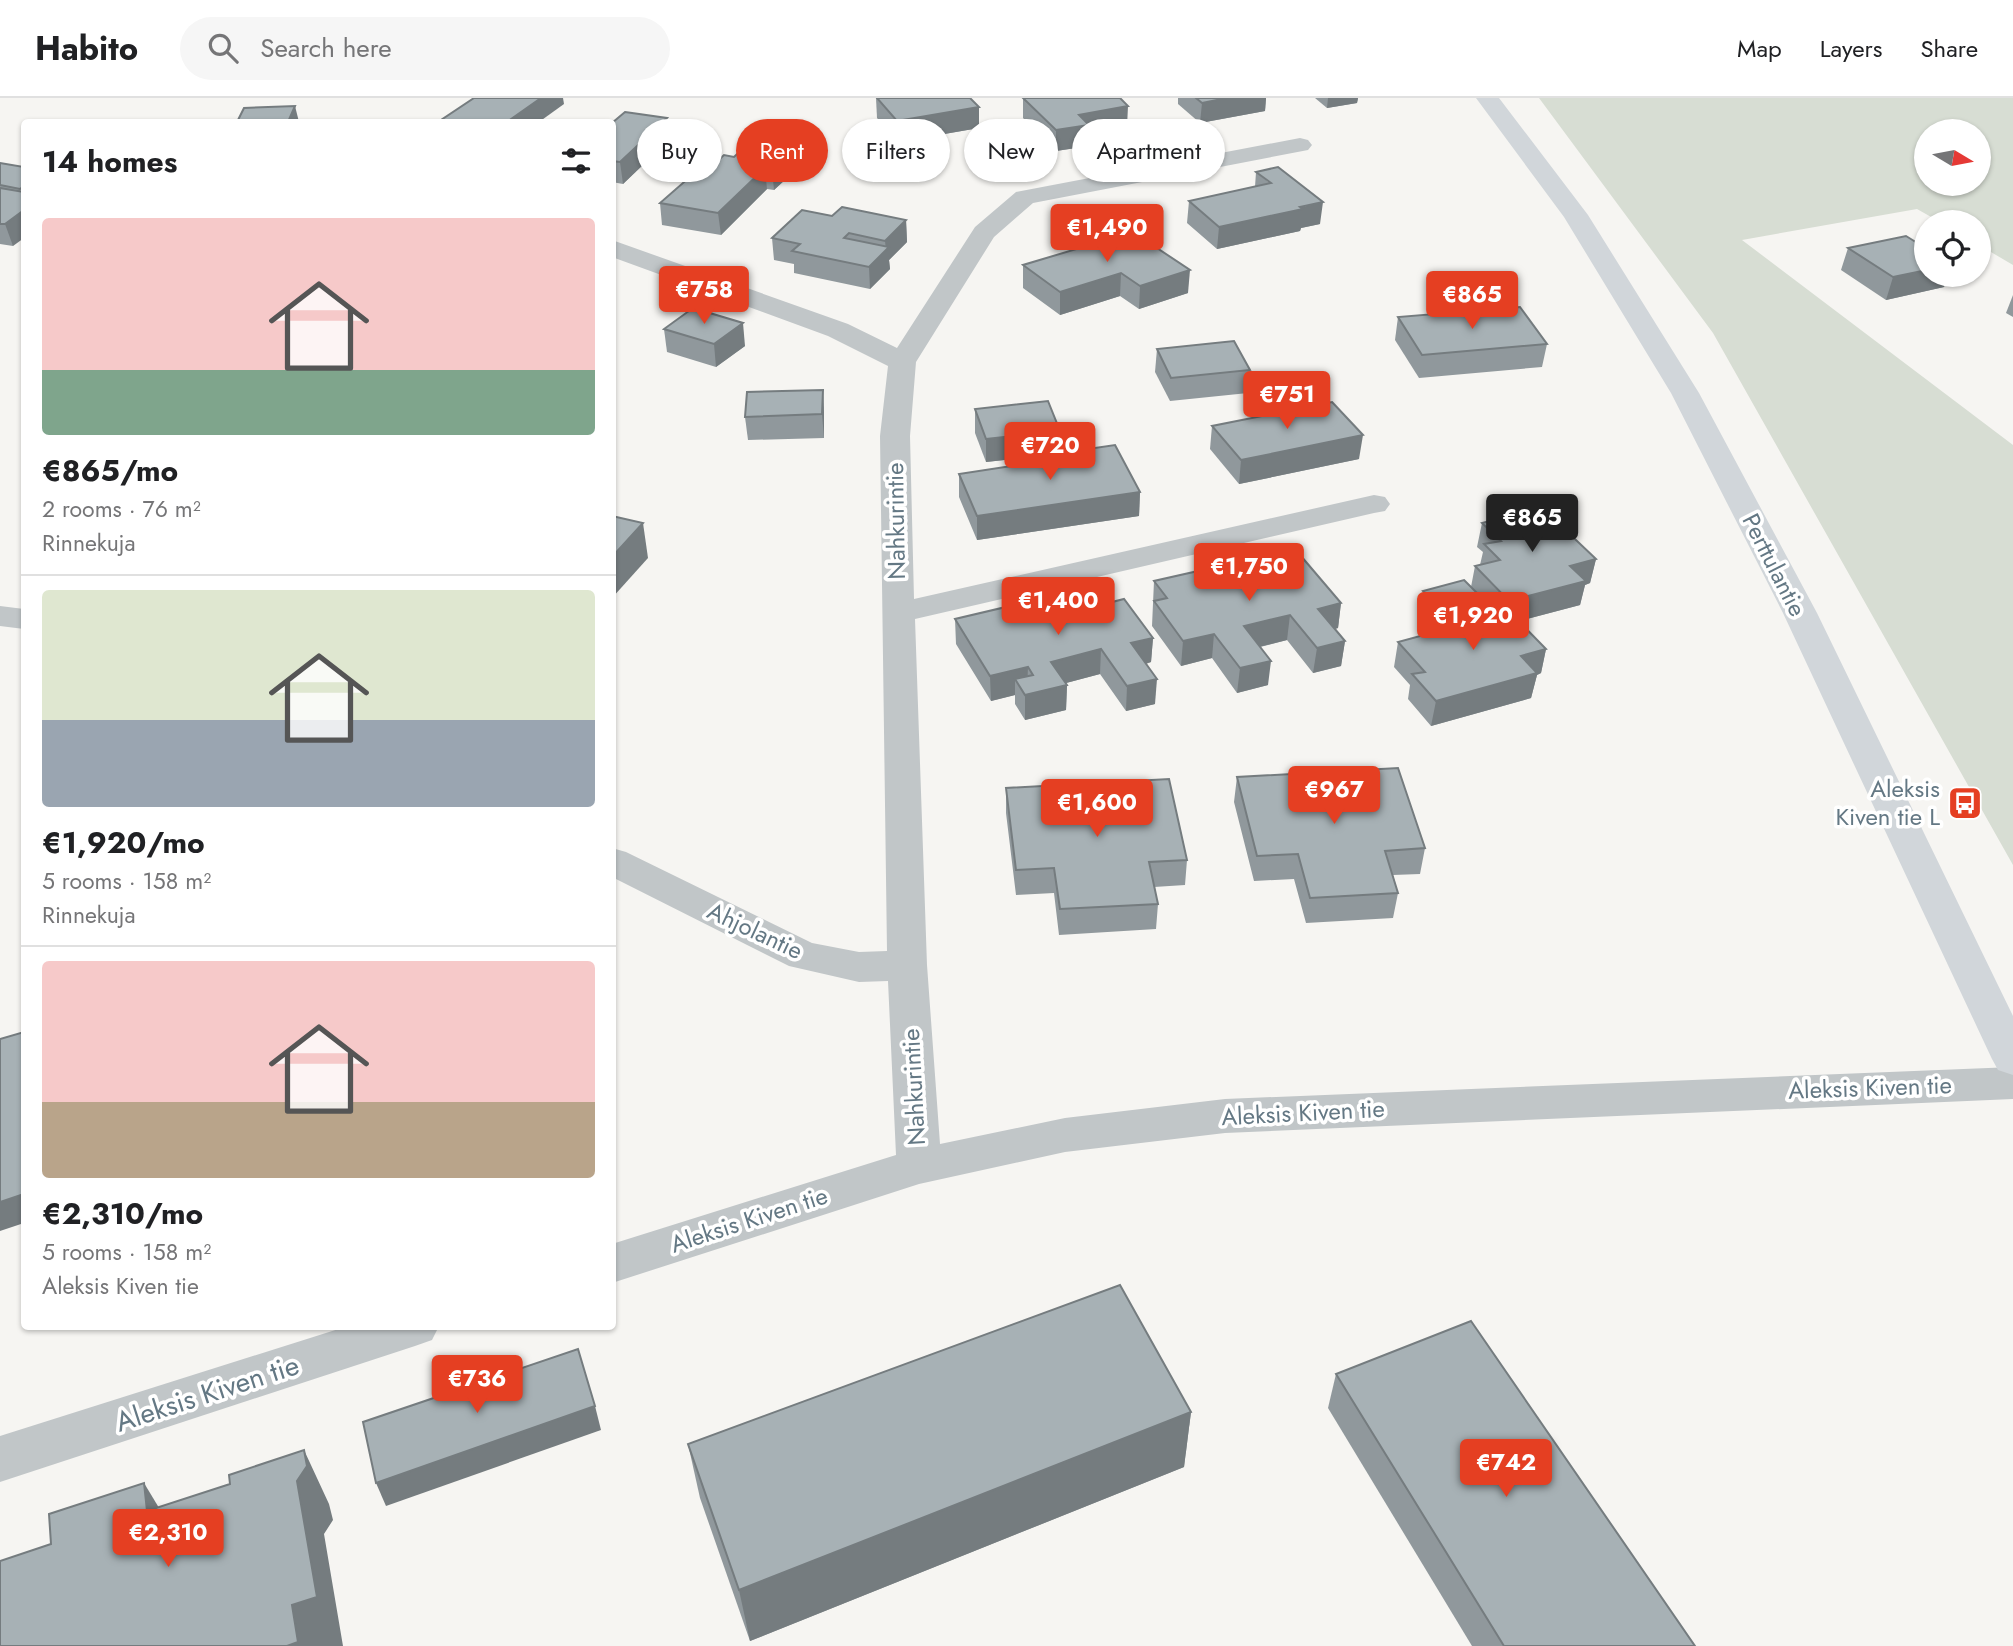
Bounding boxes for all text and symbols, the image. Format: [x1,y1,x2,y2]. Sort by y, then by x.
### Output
search box [180,17,670,80]
text: Habito [35,25,138,72]
icon: search [204,29,242,67]
text: Search here [260,29,392,67]
text: Map [1737,31,1782,66]
text: Layers [1820,31,1882,66]
text: Share [1920,31,1978,66]
chip: Buy [637,119,722,182]
chip: Rent [736,119,828,182]
chip: Filters [842,119,950,182]
chip: New [964,119,1058,182]
chip: Apartment [1072,119,1225,182]
north arrow [1914,119,1992,196]
map controls [1914,119,1991,287]
text: 14 homes [42,140,177,183]
icon: filters [557,142,595,180]
pin: €1,490 [1050,204,1164,264]
text: €1,490 [1067,210,1147,244]
button: locate [1914,210,1991,287]
icon: home [256,263,382,389]
pin: €758 [663,266,745,326]
text: €758 [675,272,733,306]
pin: €865 [1431,272,1513,331]
text: €865 [1442,277,1502,311]
pin: €751 [1246,372,1328,431]
text: €751 [1259,377,1315,411]
pin: €720 [1009,422,1091,482]
text: €720 [1020,428,1080,462]
text: €865/mo [42,449,178,492]
street label: Nahkurintie [877,462,914,580]
text: 2 rooms · 76 m² [42,492,201,526]
pin: €865 [1491,494,1573,554]
text: €865 [1502,500,1562,534]
street label: Perttulantie [1734,507,1815,622]
text: Rinnekuja [42,526,136,560]
pin: €1,750 [1192,544,1306,603]
text: €1,750 [1210,549,1288,583]
pin: €1,400 [1001,578,1115,637]
text: €1,400 [1018,583,1098,617]
pin: €1,920 [1416,592,1530,652]
text: €1,920 [1433,598,1513,632]
icon: home [256,635,382,761]
pin: €967 [1293,766,1375,826]
place label: Aleksis Kiven tie L [1835,771,1940,834]
text: €967 [1304,772,1364,806]
pin: €1,600 [1040,780,1154,839]
bus stop icon: Aleksis Kiven tie L [1946,784,1984,822]
text: €1,600 [1057,785,1137,819]
text: €1,920/mo [42,821,205,864]
text: 5 rooms · 158 m² [42,864,211,898]
street label: Ahjolantie [702,893,809,968]
text: Rinnekuja [42,898,136,932]
icon: home [256,1006,382,1132]
street label: Nahkurintie [893,1028,934,1146]
street label: Aleksis Kiven tie [1788,1067,1952,1108]
street label: Aleksis Kiven tie [1220,1091,1386,1134]
street label: Aleksis Kiven tie [666,1178,832,1261]
text: €2,310/mo [42,1192,203,1235]
text: 5 rooms · 158 m² [42,1235,211,1269]
text: Aleksis Kiven tie [42,1269,199,1303]
street label: Aleksis Kiven tie [110,1344,304,1442]
pin: €736 [436,1356,518,1415]
text: €736 [448,1361,506,1395]
pin: €742 [1465,1440,1547,1499]
text: €742 [1476,1445,1536,1479]
pin: €2,310 [111,1510,225,1569]
text: €2,310 [129,1515,207,1549]

